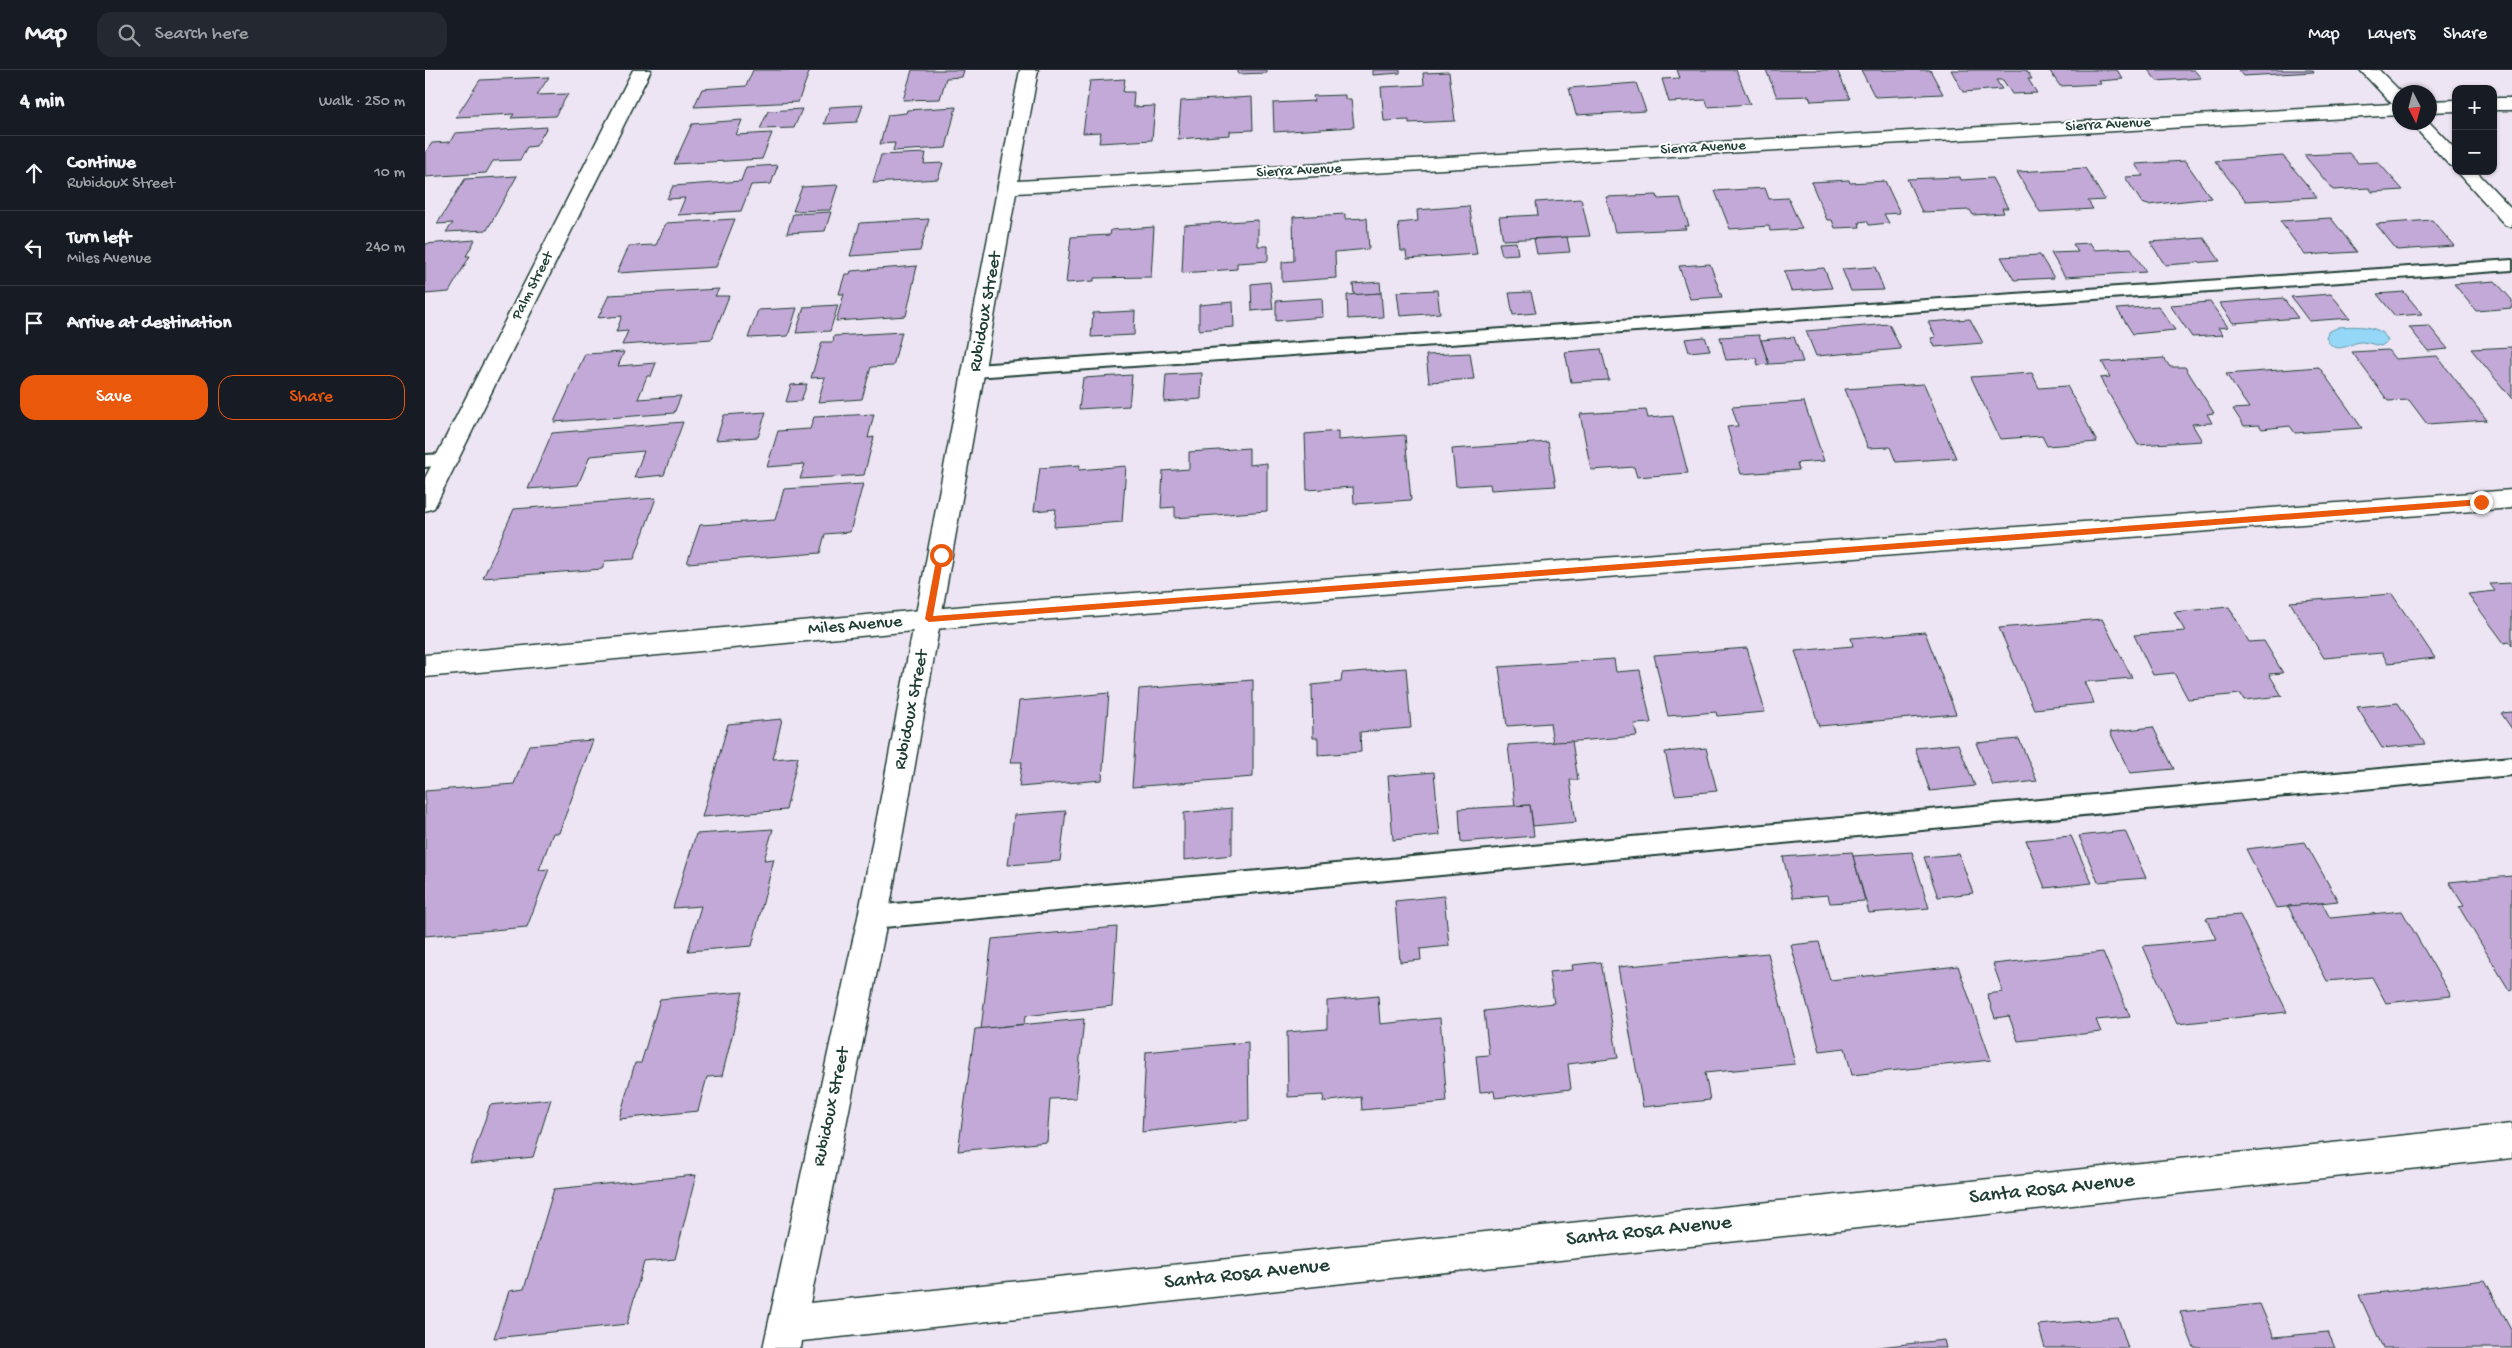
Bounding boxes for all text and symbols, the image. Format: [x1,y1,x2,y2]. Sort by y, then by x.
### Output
search box [97,12,447,57]
text: Map [25,20,67,49]
icon: search [115,21,143,49]
text: Search here [155,23,248,46]
text: Map [2308,24,2340,45]
text: Layers [2368,24,2415,45]
text: Share [2443,24,2487,45]
north arrow [2392,85,2437,130]
map controls [2452,85,2497,175]
button: + [2452,85,2497,130]
text: 4 min [20,90,64,115]
text: Walk · 250 m [319,93,405,112]
street label: Sierra Avenue [2065,114,2151,136]
button: − [2452,130,2497,175]
street label: Sierra Avenue [1660,137,1746,159]
text: Continue [67,152,136,175]
icon: ahead [20,159,48,187]
street label: Sierra Avenue [1256,160,1342,182]
text: 10 m [374,164,405,183]
text: Rubidoux Street [67,175,175,194]
text: Turn left [67,227,131,250]
icon: left [20,234,48,262]
text: 240 m [365,239,405,258]
street label: Palm Street [508,247,559,324]
street label: Rubidoux Street [965,249,1007,374]
text: Miles Avenue [67,250,151,269]
icon: arrive [20,309,48,337]
text: Arrive at destination [67,312,231,335]
button: Save [20,375,208,420]
button: Share [218,375,405,420]
route end [2470,491,2493,514]
route start [930,544,953,567]
street label: Miles Avenue [807,611,904,641]
street label: Rubidoux Street [890,647,934,772]
street label: Rubidoux Street [809,1044,855,1169]
street label: Santa Rosa Avenue [1968,1169,2137,1211]
street label: Santa Rosa Avenue [1565,1211,1734,1253]
street label: Santa Rosa Avenue [1163,1254,1332,1296]

